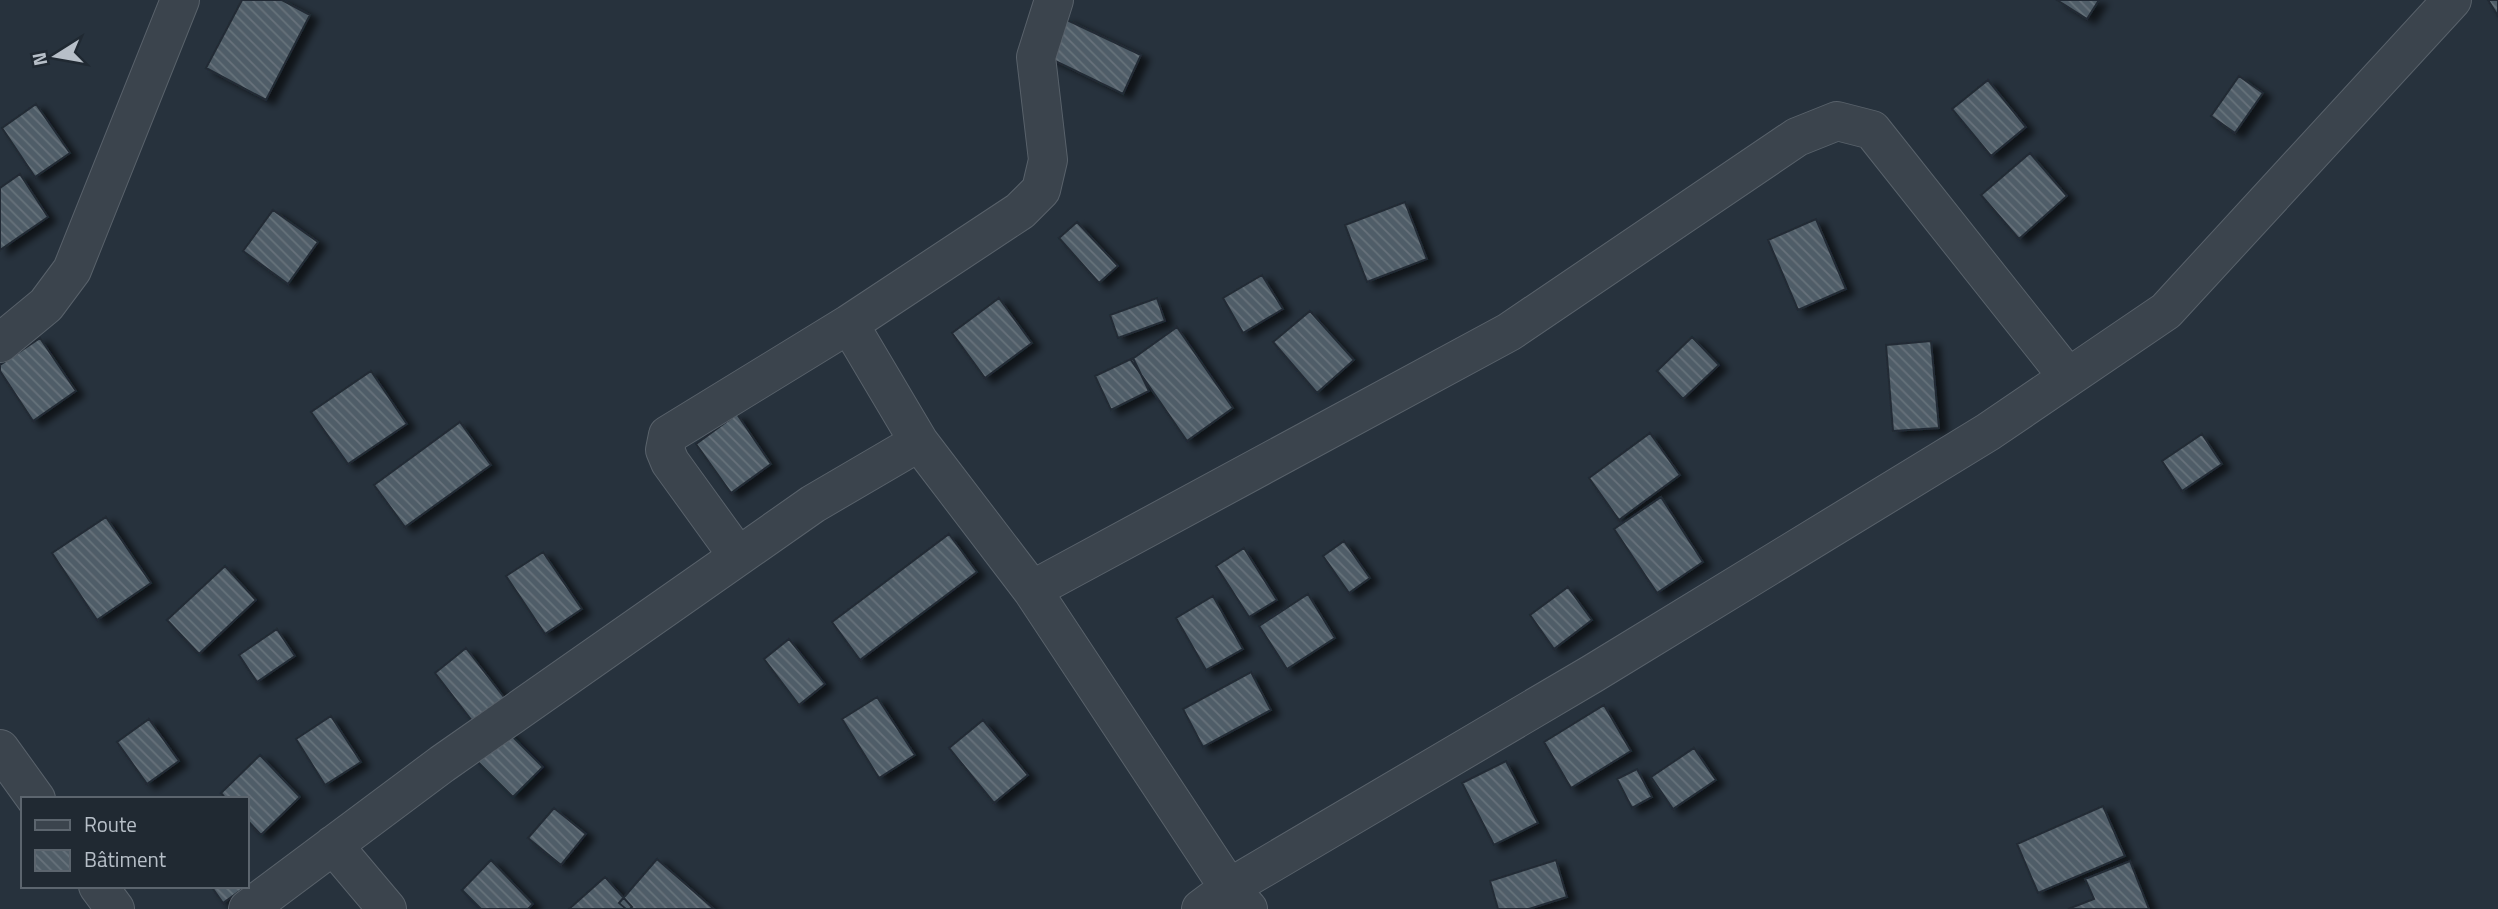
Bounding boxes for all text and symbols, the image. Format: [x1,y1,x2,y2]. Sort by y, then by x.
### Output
north arrow [21,21,91,91]
text: N [23,50,54,69]
legend [21,797,248,888]
text: Route [84,808,137,840]
text: Bâtiment [84,843,167,875]

